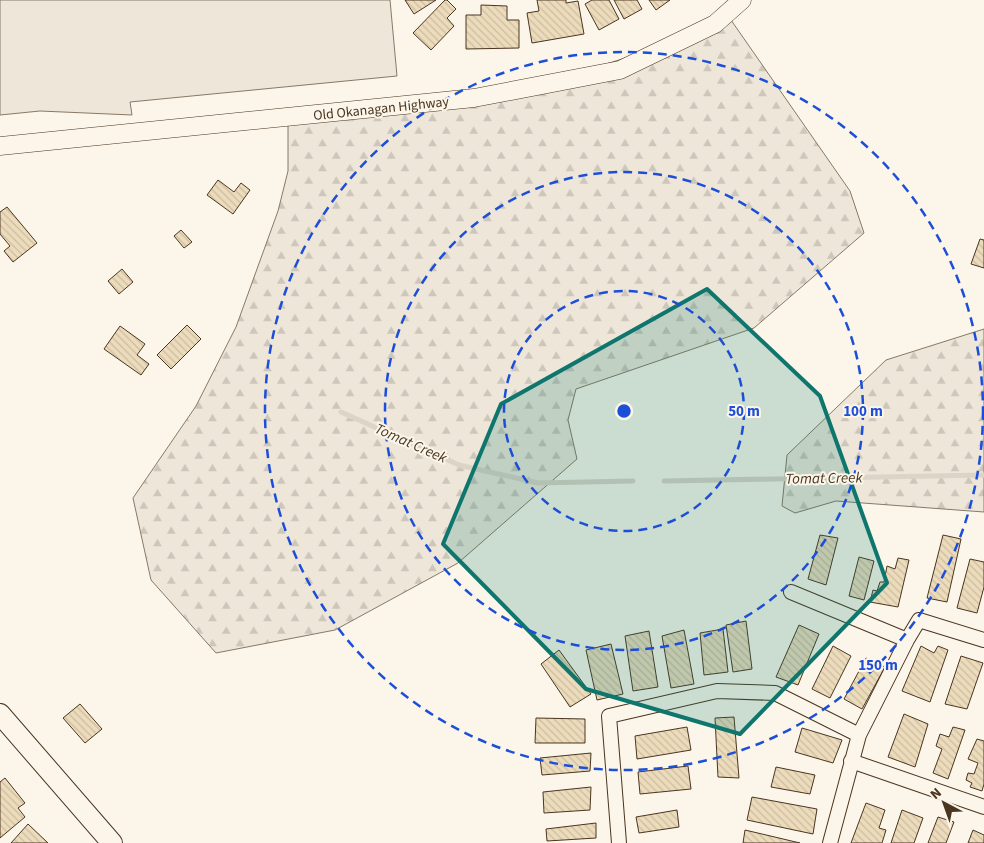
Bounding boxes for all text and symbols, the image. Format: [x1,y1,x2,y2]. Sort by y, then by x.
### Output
street label: Old Okanagan Highway [312,92,450,126]
text: 50 m [728,401,760,422]
text: 100 m [843,401,883,422]
centre of rings [615,402,633,420]
water label: Tomat Creek [371,418,451,469]
water label: Tomat Creek [785,467,864,490]
text: 150 m [858,655,898,676]
north arrow [919,778,969,828]
text: N [926,783,946,805]

